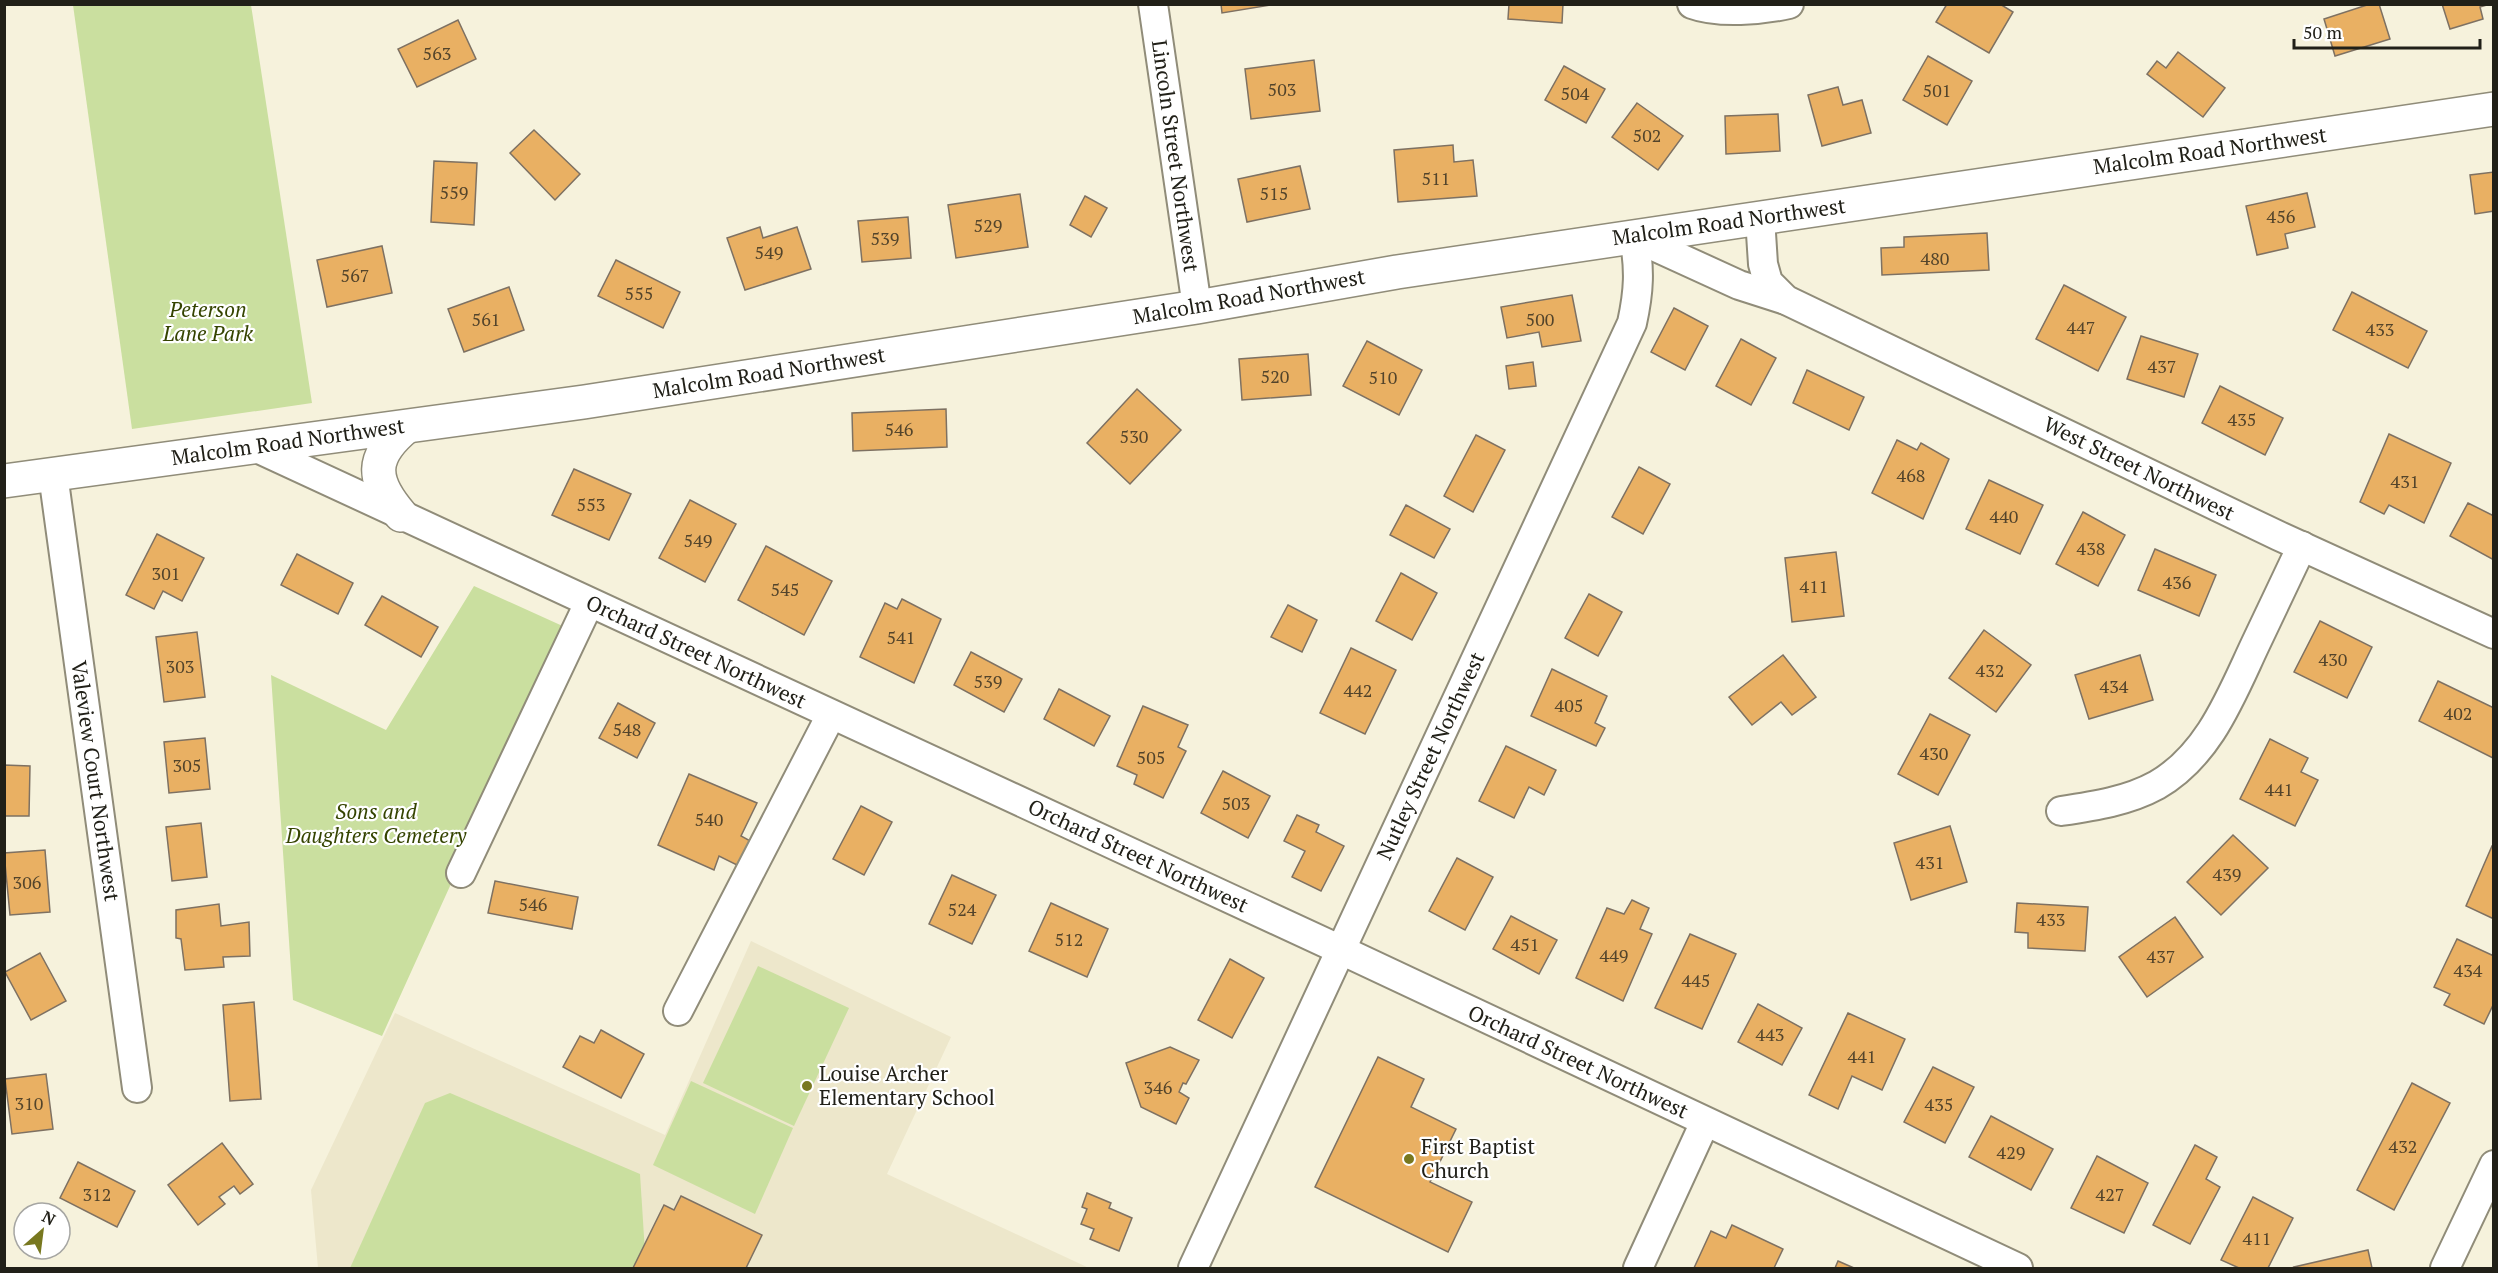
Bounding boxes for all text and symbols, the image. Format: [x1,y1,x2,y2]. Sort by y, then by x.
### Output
scale bar [2294,12,2480,50]
text: 50 m [2303,20,2343,44]
street label: Lincoln Street Northwest [1146,38,1206,274]
house number: 563 [423,41,451,65]
house number: 503 [1268,77,1296,101]
house number: 501 [1923,78,1951,102]
house number: 504 [1561,81,1590,105]
street label: Malcolm Road Northwest [2091,120,2329,180]
house number: 502 [1633,123,1661,147]
house number: 511 [1422,166,1450,190]
house number: 559 [440,180,468,204]
house number: 515 [1260,181,1288,205]
street label: Malcolm Road Northwest [1610,191,1848,251]
house number: 456 [2267,204,2296,228]
house number: 529 [974,213,1002,237]
house number: 539 [871,226,899,250]
house number: 549 [755,240,783,264]
house number: 480 [1921,246,1949,270]
street label: Malcolm Road Northwest [1131,262,1367,330]
house number: 567 [341,263,369,287]
house number: 555 [625,281,653,305]
park label: Peterson Lane Park [162,295,254,347]
house number: 561 [472,307,500,331]
house number: 500 [1526,307,1554,331]
house number: 447 [2067,315,2095,339]
house number: 433 [2366,317,2394,341]
street label: Malcolm Road Northwest [650,340,887,404]
house number: 437 [2148,354,2176,378]
house number: 520 [1261,364,1289,388]
house number: 510 [1369,365,1397,389]
house number: 435 [2228,407,2256,431]
street label: West Street Northwest [2039,410,2240,527]
street label: Malcolm Road Northwest [169,411,407,471]
house number: 546 [885,417,914,441]
house number: 530 [1120,424,1148,448]
house number: 468 [1897,463,1925,487]
house number: 431 [2391,469,2419,493]
house number: 553 [577,492,605,516]
house number: 440 [1990,504,2018,528]
house number: 549 [684,528,712,552]
house number: 438 [2077,536,2105,560]
house number: 301 [152,561,180,585]
house number: 436 [2163,570,2192,594]
house number: 411 [1800,574,1828,598]
house number: 545 [771,577,799,601]
street label: Orchard Street Northwest [582,588,811,715]
house number: 541 [887,625,915,649]
street label: Nutley Street Northwest [1370,647,1491,864]
house number: 430 [2319,647,2347,671]
house number: 303 [166,654,194,678]
house number: 432 [1976,658,2004,682]
street label: Valeview Court Northwest [65,659,127,903]
house number: 539 [974,669,1002,693]
house number: 434 [2100,674,2129,698]
house number: 442 [1344,678,1372,702]
house number: 405 [1555,693,1583,717]
house number: 402 [2444,701,2472,725]
house number: 548 [613,717,641,741]
house number: 430 [1920,741,1948,765]
house number: 505 [1137,745,1165,769]
house number: 305 [173,753,201,777]
house number: 441 [2265,777,2293,801]
house number: 503 [1222,791,1250,815]
street label: Orchard Street Northwest [1024,792,1253,919]
park label: Sons and Daughters Cemetery [285,797,467,849]
house number: 540 [695,807,723,831]
house number: 431 [1916,850,1944,874]
house number: 439 [2213,862,2241,886]
house number: 306 [13,870,42,894]
house number: 546 [519,892,548,916]
house number: 524 [948,897,977,921]
house number: 433 [2037,907,2065,931]
house number: 512 [1055,927,1083,951]
house number: 451 [1511,932,1539,956]
house number: 449 [1600,943,1628,967]
house number: 437 [2147,944,2175,968]
house number: 434 [2454,958,2483,982]
house number: 445 [1682,968,1710,992]
street label: Orchard Street Northwest [1464,998,1693,1125]
house number: 443 [1756,1022,1784,1046]
house number: 441 [1848,1044,1876,1068]
place label: Louise Archer Elementary School [819,1059,995,1111]
house number: 346 [1144,1075,1173,1099]
marker: Louise Archer Elementary School [800,1079,814,1093]
house number: 310 [15,1091,43,1115]
house number: 435 [1925,1092,1953,1116]
place label: First Baptist Church [1421,1132,1535,1184]
house number: 432 [2389,1134,2417,1158]
house number: 429 [1997,1140,2025,1164]
marker: First Baptist Church [1402,1152,1416,1166]
house number: 312 [83,1182,111,1206]
house number: 427 [2096,1182,2124,1206]
north arrow [12,1201,72,1261]
text: N [39,1205,60,1230]
house number: 411 [2243,1226,2271,1250]

